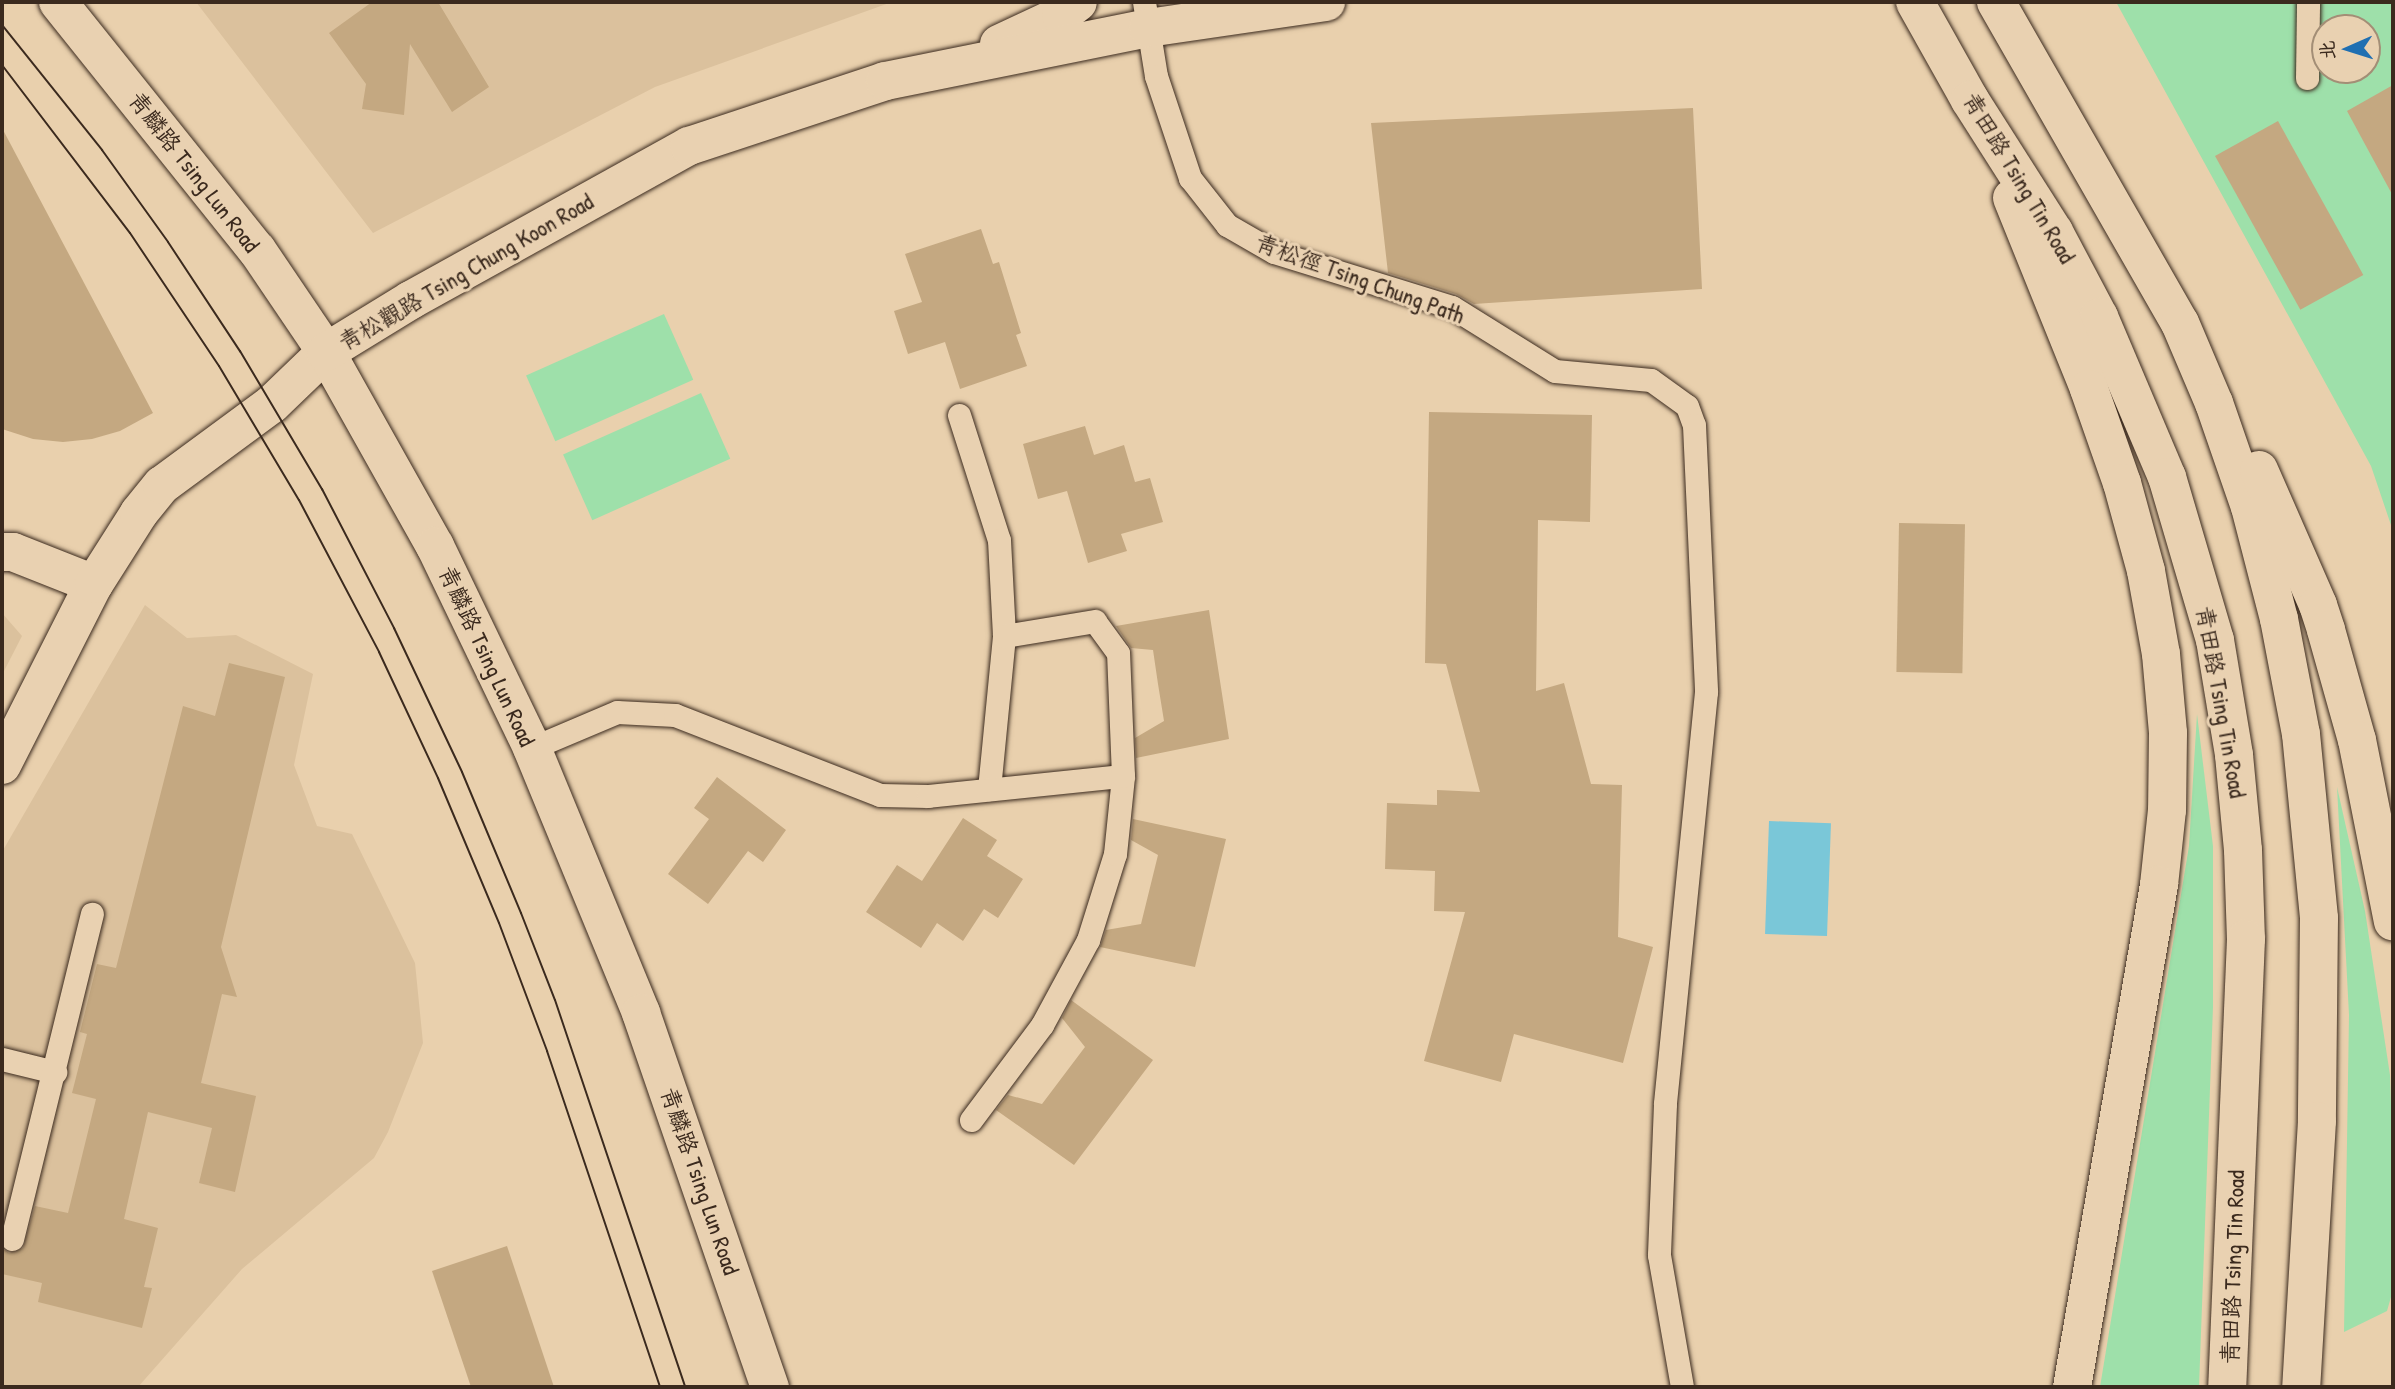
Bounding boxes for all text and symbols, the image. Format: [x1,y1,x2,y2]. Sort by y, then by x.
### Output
north arrow [2311,14,2381,84]
text: 北 [2314,40,2341,60]
street label: 青麟路 Tsing Lun Road [123,86,265,258]
street label: 青田路 Tsing Tin Road [1957,88,2081,268]
street label: 青松觀路 Tsing Chung Koon Road [334,188,598,356]
street label: 青松徑 Tsing Chung Path [1252,228,1468,330]
street label: 青麟路 Tsing Lun Road [433,561,541,751]
street label: 青田路 Tsing Tin Road [2191,604,2251,800]
street label: 青麟路 Tsing Lun Road [655,1084,745,1278]
street label: 青田路 Tsing Tin Road [2216,1169,2250,1365]

